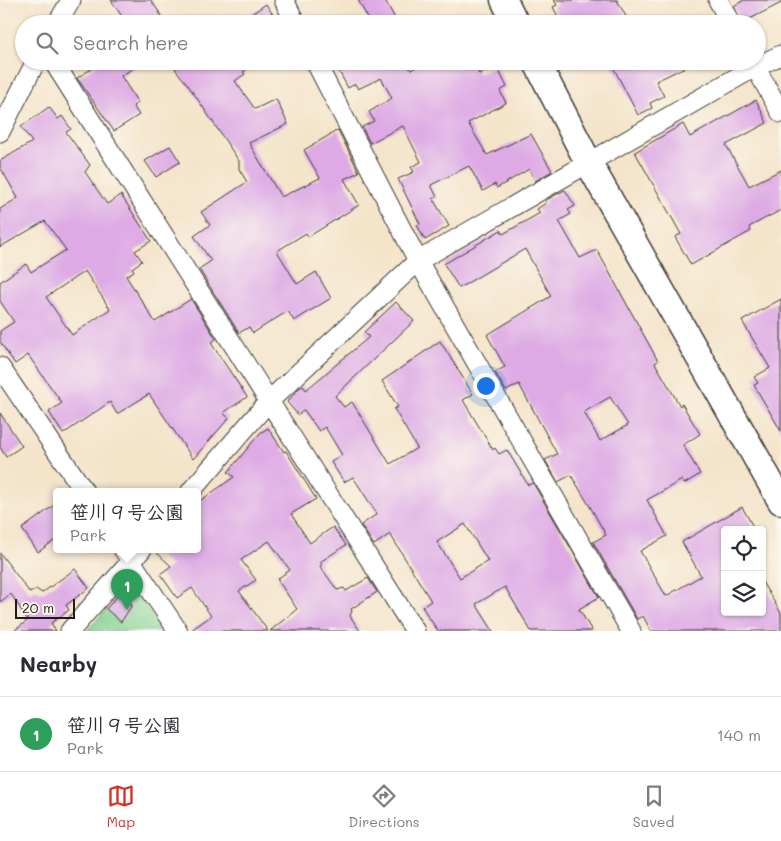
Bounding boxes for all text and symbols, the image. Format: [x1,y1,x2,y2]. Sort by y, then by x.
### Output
search box [15,15,766,70]
icon: search [33,29,61,57]
text: Search here [73,30,189,55]
your location [473,373,499,399]
popup [53,488,201,553]
text: 笹川９号公園 [70,499,184,524]
text: Park [70,524,106,545]
map controls [721,526,766,616]
button: locate [721,526,766,571]
pin: 1 [111,569,143,610]
button: layers [721,571,766,616]
scale bar [15,596,75,619]
text: 20 m [22,598,54,617]
text: Nearby [20,650,97,677]
text: 笹川９号公園 [67,712,181,737]
text: 1 [32,724,40,745]
text: 140 m [717,724,761,745]
text: Park [67,737,103,758]
tab: Map [107,782,135,831]
tab: Directions [348,782,420,831]
tab: Saved [633,782,674,831]

